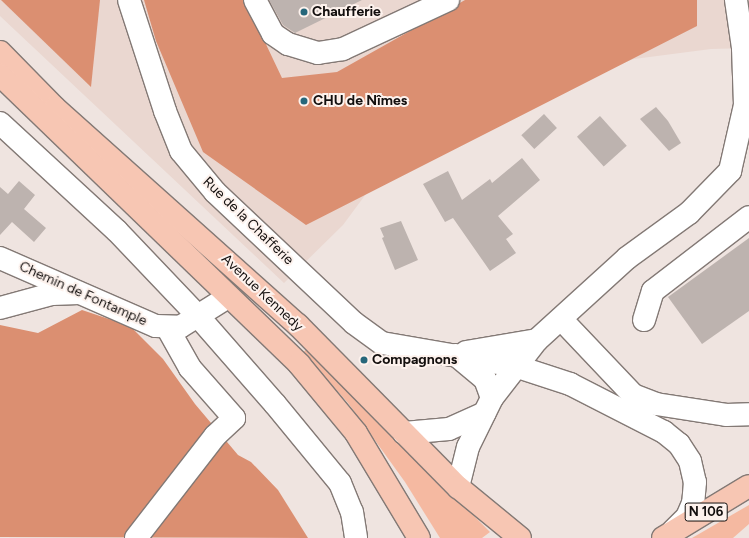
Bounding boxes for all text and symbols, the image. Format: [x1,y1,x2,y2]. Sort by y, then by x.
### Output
place label: Chaufferie [312,4,381,20]
marker: Chaufferie [299,7,309,17]
place label: CHU de Nîmes [313,93,407,109]
marker: CHU de Nîmes [298,95,310,107]
street label: Rue de la Chafferie [199,174,297,268]
street label: Avenue Kennedy [218,251,306,335]
street label: Chemin de Fontample [17,258,149,330]
place label: Compagnons [372,352,457,368]
marker: Compagnons [359,355,369,365]
road number: N 106 [684,501,728,523]

